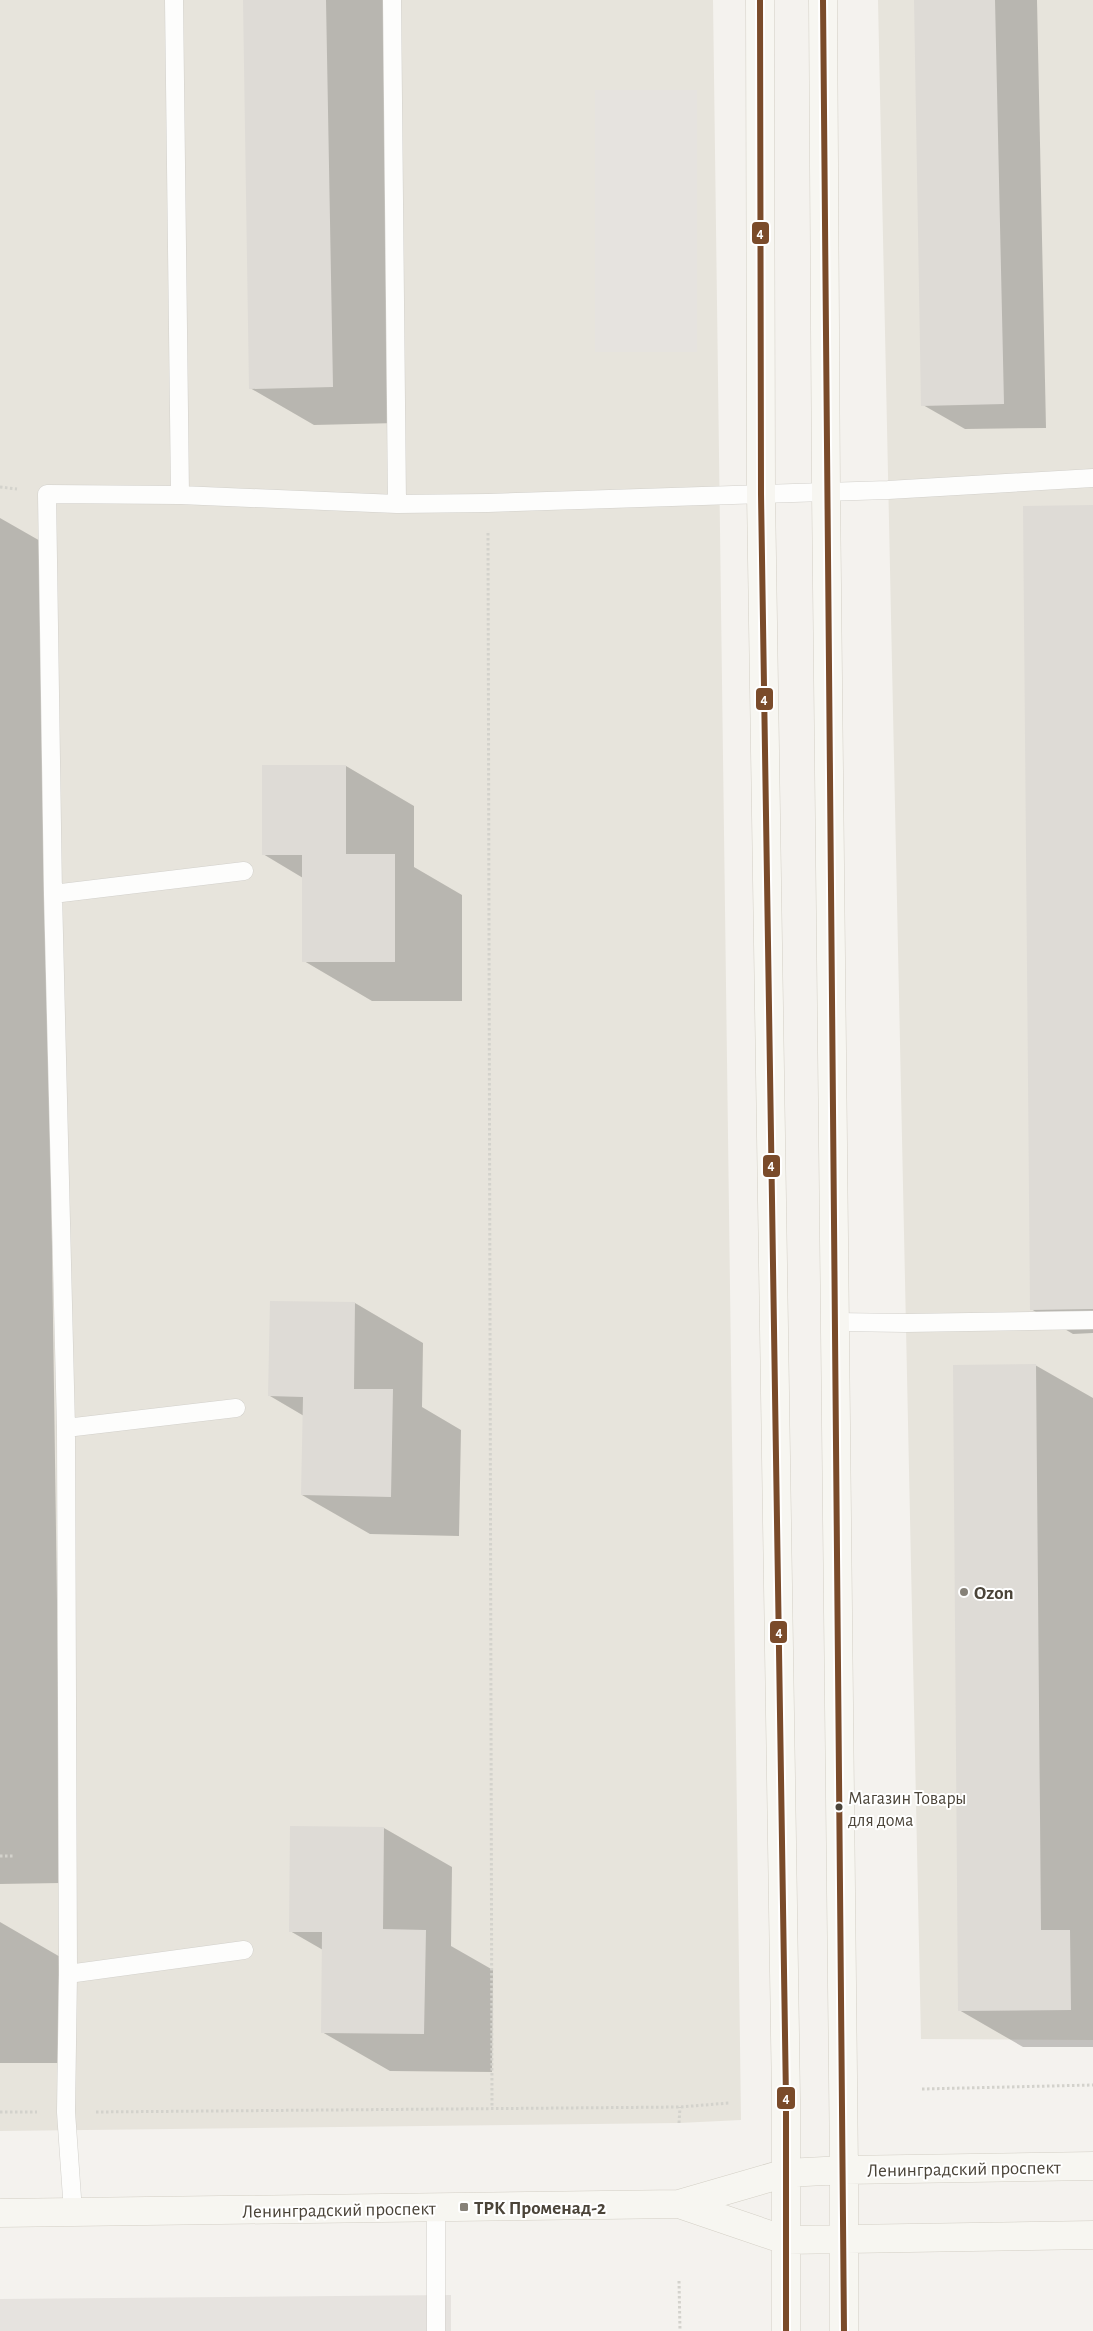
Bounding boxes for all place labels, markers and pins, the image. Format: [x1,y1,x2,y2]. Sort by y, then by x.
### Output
place label: Ozon [974,1584,1013,1603]
marker: Ozon [958,1586,970,1598]
place label: Магазин Товары для дома [848,1790,966,1830]
marker: Магазин Товары для дома [834,1802,844,1812]
place label: ТРК Променад-2 [474,2199,606,2218]
marker: ТРК Променад-2 [458,2201,470,2213]

